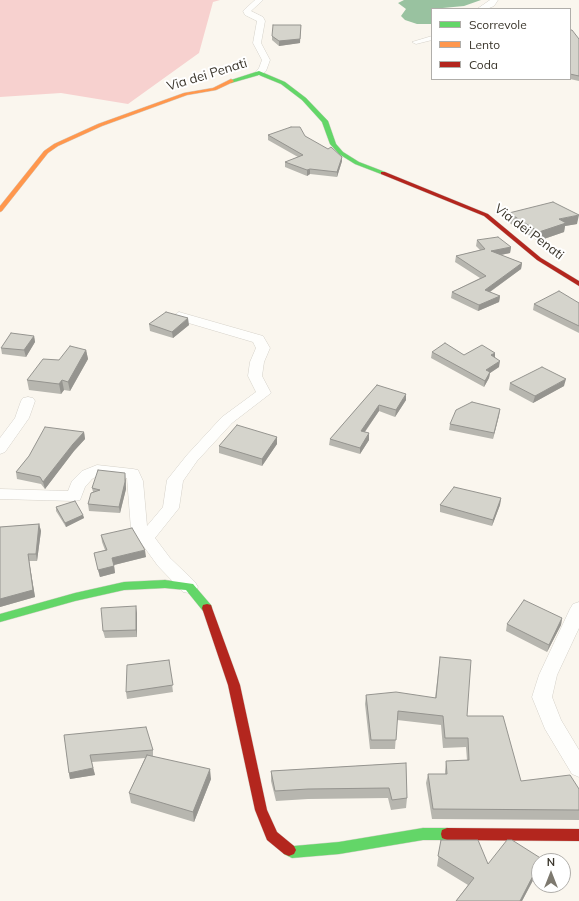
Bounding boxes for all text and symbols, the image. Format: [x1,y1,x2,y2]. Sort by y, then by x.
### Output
legend [431,8,571,80]
text: Scorrevole [469,17,527,32]
text: Lento [469,37,500,52]
street label: Via dei Penati [165,55,249,95]
text: Coda [469,57,498,72]
street label: Via dei Penati [491,201,567,263]
north arrow [531,853,571,893]
text: N [547,855,555,869]

